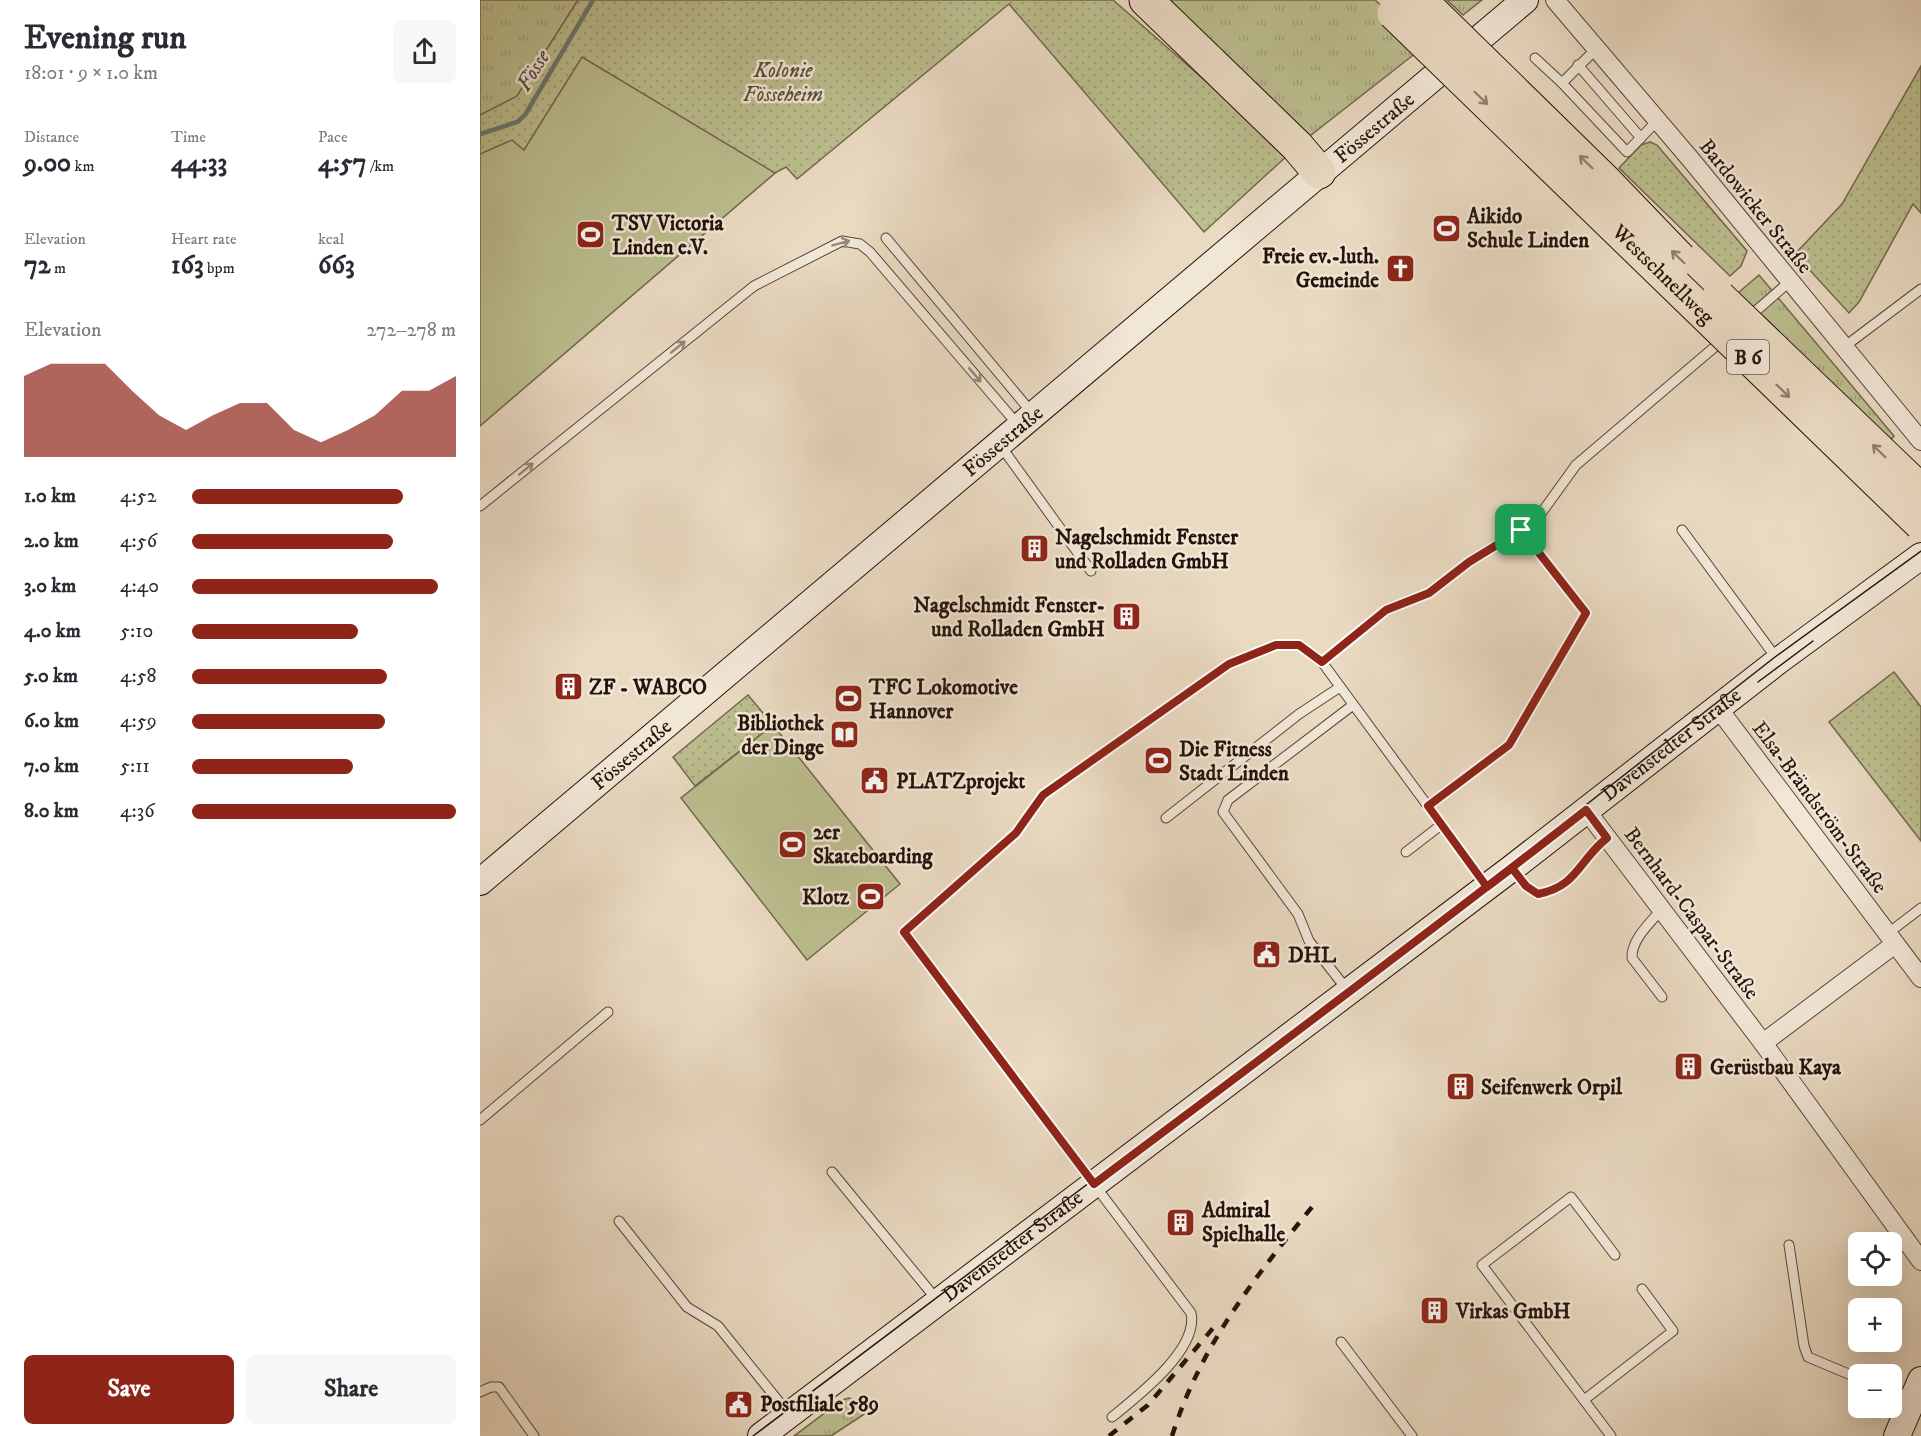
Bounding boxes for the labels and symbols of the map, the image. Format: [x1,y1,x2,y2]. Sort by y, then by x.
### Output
water label: Fösse [511,45,556,96]
park label: Kolonie Fösseheim [743,58,823,108]
street label: Fössestraße [1329,87,1420,169]
one-way arrow [1473,91,1488,106]
street label: Bardowicker Straße [1693,134,1818,279]
one-way arrow [1579,155,1594,170]
place label: Aikido Schule Linden [1466,204,1590,254]
place label: TSV Victoria Linden e.V. [611,211,724,261]
sports icon: Aikido Schule Linden [1430,212,1462,244]
sports icon: TSV Victoria Linden e.V. [575,219,607,251]
street label: Westschnellweg [1605,219,1720,331]
one-way arrow [831,237,850,249]
place label: Freie ev.-luth. Gemeinde [1262,244,1379,294]
one-way arrow [1670,250,1685,265]
church icon: Freie ev.-luth. Gemeinde [1384,252,1416,284]
road number: B 6 [1727,340,1769,374]
one-way arrow [669,341,685,354]
one-way arrow [968,367,982,382]
one-way arrow [1775,383,1790,398]
street label: Fössestraße [958,400,1049,483]
one-way arrow [1871,444,1886,458]
one-way arrow [517,463,533,476]
pin [1495,504,1546,555]
place label: Nagelschmidt Fenster und Rolladen GmbH [1055,525,1239,575]
building icon: Nagelschmidt Fenster und Rolladen GmbH [1018,533,1050,565]
place label: Nagelschmidt Fenster- und Rolladen GmbH [913,593,1105,643]
building icon: Nagelschmidt Fenster- und Rolladen GmbH [1110,601,1142,633]
building icon: ZF - WABCO [552,671,584,703]
place label: ZF - WABCO [589,675,707,701]
place label: TFC Lokomotive Hannover [868,675,1018,725]
street label: Davenstedter Straße [1596,682,1747,808]
sports icon: TFC Lokomotive Hannover [832,683,864,715]
place label: Bibliothek der Dinge [737,711,825,761]
street label: Fössestraße [586,714,678,796]
street label: Elsa-Brändström-Straße [1746,716,1893,899]
library icon: Bibliothek der Dinge [829,719,861,751]
place label: Die Fitness Stadt Linden [1179,737,1290,787]
sports icon: Die Fitness Stadt Linden [1142,745,1174,777]
public building icon: PLATZprojekt [859,765,891,797]
place label: PLATZprojekt [896,769,1025,796]
place label: 2er Skateboarding [813,820,933,870]
street label: Bernhard-Caspar-Straße [1618,822,1765,1005]
sports icon: 2er Skateboarding [776,828,808,860]
sports icon: Klotz [854,881,886,913]
place label: Klotz [802,885,850,911]
public building icon: DHL [1251,939,1283,971]
place label: DHL [1288,943,1337,969]
building icon: Gerüstbau Kaya [1673,1051,1705,1083]
place label: Gerüstbau Kaya [1710,1055,1842,1081]
building icon: Seifenwerk Orpil [1444,1071,1476,1103]
place label: Seifenwerk Orpil [1481,1075,1623,1101]
street label: Davenstedter Straße [937,1185,1089,1308]
place label: Admiral Spielhalle [1201,1198,1285,1248]
building icon: Admiral Spielhalle [1165,1206,1197,1238]
building icon: Virkas GmbH [1419,1295,1451,1327]
place label: Virkas GmbH [1455,1299,1571,1325]
public building icon: Postfiliale 589 [723,1388,755,1420]
place label: Postfiliale 589 [760,1392,879,1418]

